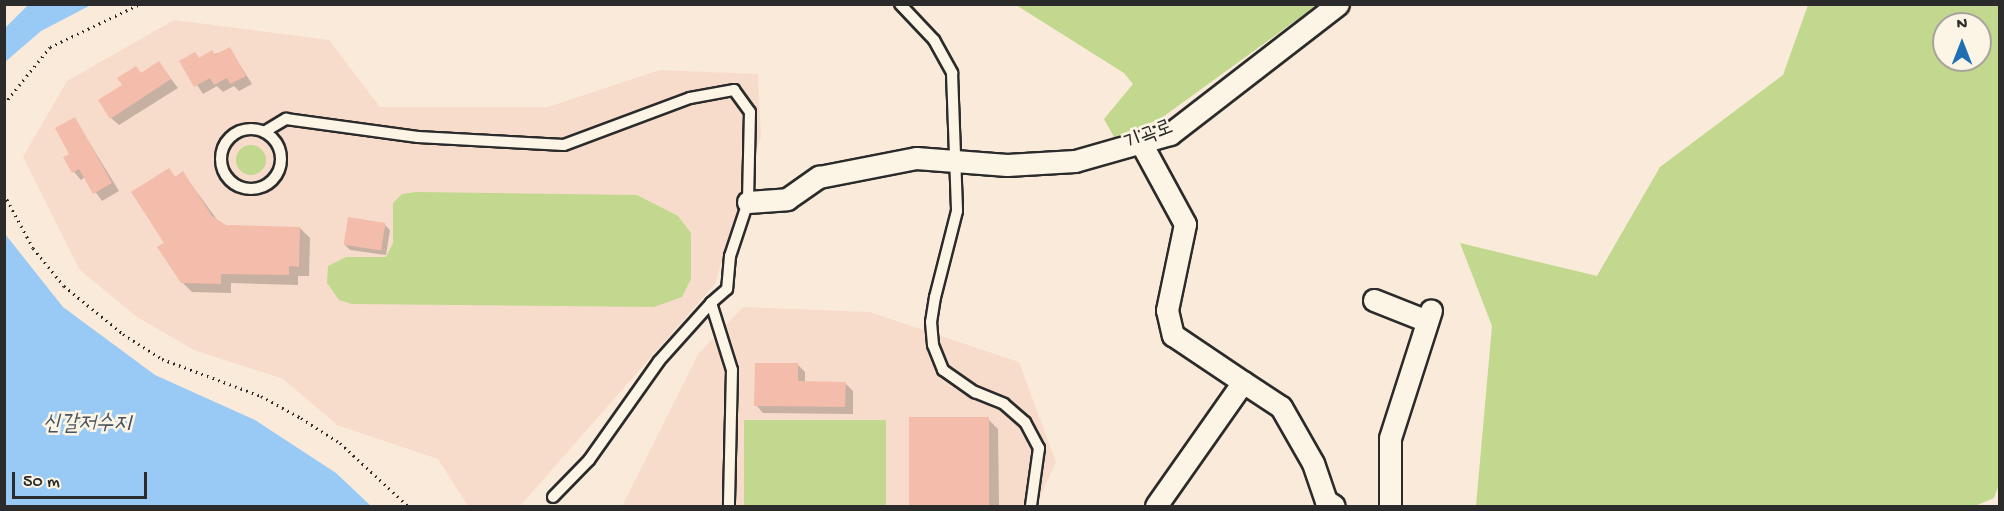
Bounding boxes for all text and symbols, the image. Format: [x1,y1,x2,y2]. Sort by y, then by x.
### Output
north arrow [1932,12,1992,72]
text: N [1957,16,1967,35]
street label: 기곡로 [1121,116,1177,158]
water label: 신갈저수지 [43,413,131,439]
scale bar [15,460,150,498]
text: 50 m [23,472,60,493]

